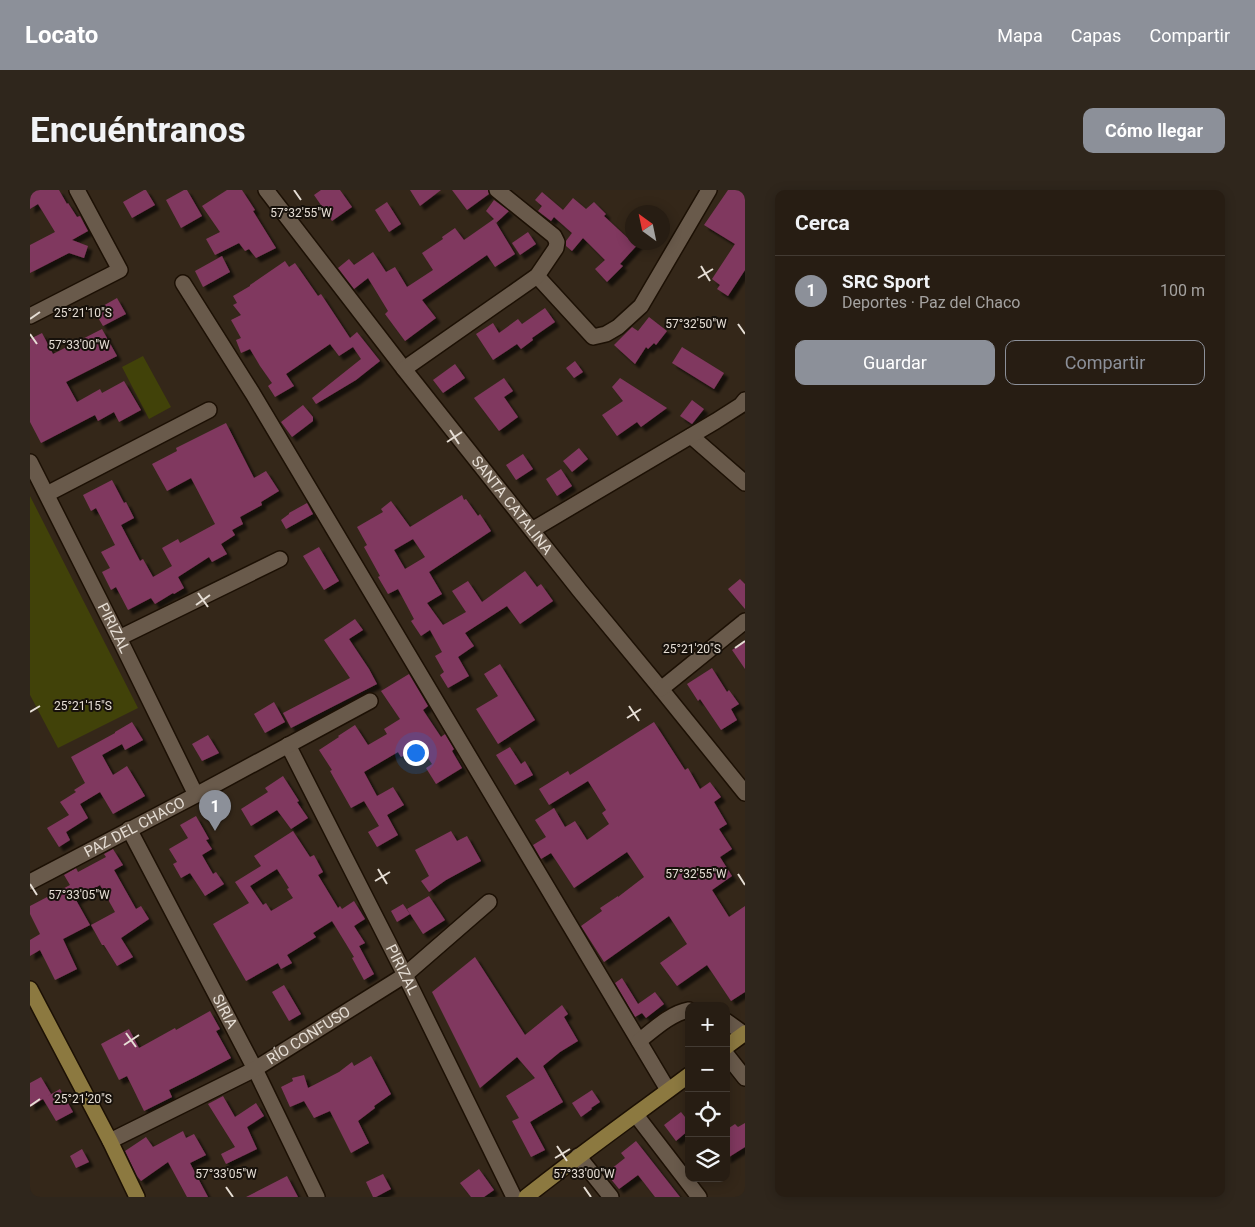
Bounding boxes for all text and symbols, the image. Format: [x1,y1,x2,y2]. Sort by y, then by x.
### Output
text: Locato [25,21,98,49]
text: Mapa [997,25,1043,46]
text: Capas [1071,25,1121,46]
text: Compartir [1149,25,1230,46]
button: Cómo llegar [1083,108,1225,153]
text: Encuéntranos [30,110,246,151]
north arrow [625,205,670,250]
text: 57°32'55"W [270,206,332,220]
text: Cerca [795,211,850,235]
text: SRC Sport [842,270,930,293]
text: 1 [806,281,816,300]
text: 100 m [1160,281,1205,300]
text: Deportes · Paz del Chaco [842,293,1020,312]
text: 25°21'10"S [54,306,112,320]
text: 57°32'50"W [665,317,727,331]
text: 57°33'00"W [48,338,110,352]
button: Guardar [795,340,995,385]
button: Compartir [1005,340,1205,385]
street label: SANTA CATALINA [468,452,557,558]
street label: PIRIZAL [94,600,134,656]
text: 25°21'20"S [663,642,721,656]
text: 25°21'15"S [54,699,112,713]
your location [403,740,429,766]
pin: 1 [199,790,231,831]
street label: PAZ DEL CHACO [81,793,188,861]
text: 57°32'55"W [665,867,727,881]
text: 57°33'05"W [48,888,110,902]
street label: PIRIZAL [382,942,422,998]
street label: SIRIA [208,991,241,1032]
map controls [685,1002,730,1182]
button: + [685,1002,730,1047]
street label: RÍO CONFUSO [263,1003,354,1068]
button: − [685,1047,730,1092]
text: 25°21'20"S [54,1092,112,1106]
button: locate [685,1092,730,1137]
button: layers [685,1137,730,1182]
text: 57°33'05"W [195,1167,257,1181]
text: 57°33'00"W [553,1167,615,1181]

